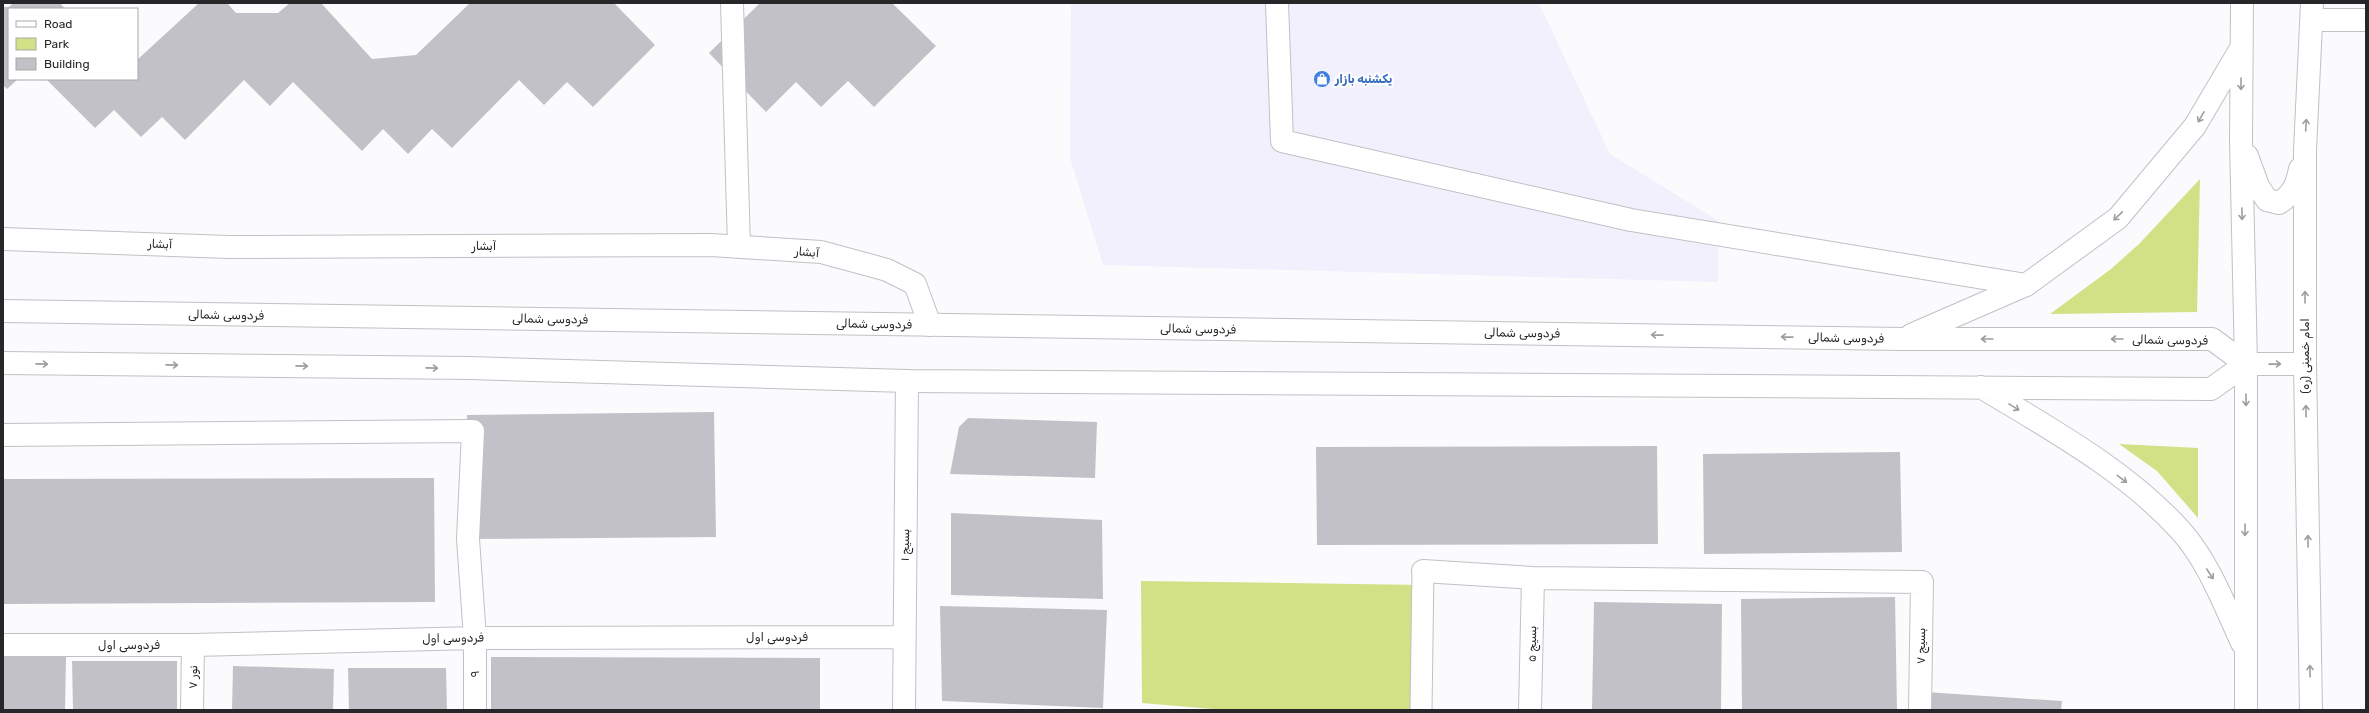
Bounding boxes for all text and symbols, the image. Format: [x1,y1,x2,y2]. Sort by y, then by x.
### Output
legend [8,8,138,80]
text: Road [44,17,72,31]
text: Park [44,37,70,51]
text: Building [44,57,90,71]
shop icon: یکشنبه بازار [1312,69,1332,89]
place label: یکشنبه بازار [1334,72,1392,86]
one-way arrow [2237,77,2245,90]
one-way arrow [2196,111,2204,123]
one-way arrow [2302,119,2310,132]
one-way arrow [2239,207,2246,220]
one-way arrow [2113,212,2123,221]
street label: آبشار [146,237,173,252]
street label: آبشار [471,239,497,254]
street label: آبشار [793,244,820,261]
one-way arrow [2301,291,2309,304]
street label: فردوسی شمالی [188,307,264,324]
street label: فردوسی شمالی [512,311,588,328]
street label: فردوسی شمالی [836,316,912,333]
street label: امام خمینی (ره) [2298,318,2314,394]
street label: فردوسی شمالی [1160,321,1236,338]
street label: فردوسی شمالی [1484,325,1560,342]
street label: فردوسی شمالی [1808,330,1884,347]
one-way arrow [1651,331,1664,339]
street label: فردوسی شمالی [2132,332,2208,349]
one-way arrow [1781,333,1794,341]
one-way arrow [1981,335,1994,343]
one-way arrow [2111,335,2124,343]
one-way arrow [35,360,48,368]
one-way arrow [2268,360,2281,368]
one-way arrow [165,361,178,369]
one-way arrow [295,362,308,370]
one-way arrow [425,364,438,371]
one-way arrow [2242,393,2250,406]
one-way arrow [2009,403,2020,411]
one-way arrow [2302,405,2310,418]
one-way arrow [2117,475,2128,484]
one-way arrow [2241,523,2249,536]
street label: بسیج ۱ [898,529,914,561]
one-way arrow [2304,535,2312,548]
one-way arrow [2206,568,2214,580]
street label: بسیج ۵ [1525,626,1541,662]
street label: بسیج ۷ [1914,628,1930,664]
street label: فردوسی اول [422,630,484,647]
street label: فردوسی اول [746,630,808,645]
street label: فردوسی اول [98,638,160,653]
street label: نور ۷ [186,665,201,689]
one-way arrow [2306,665,2314,678]
street label: ۹ [468,671,482,677]

